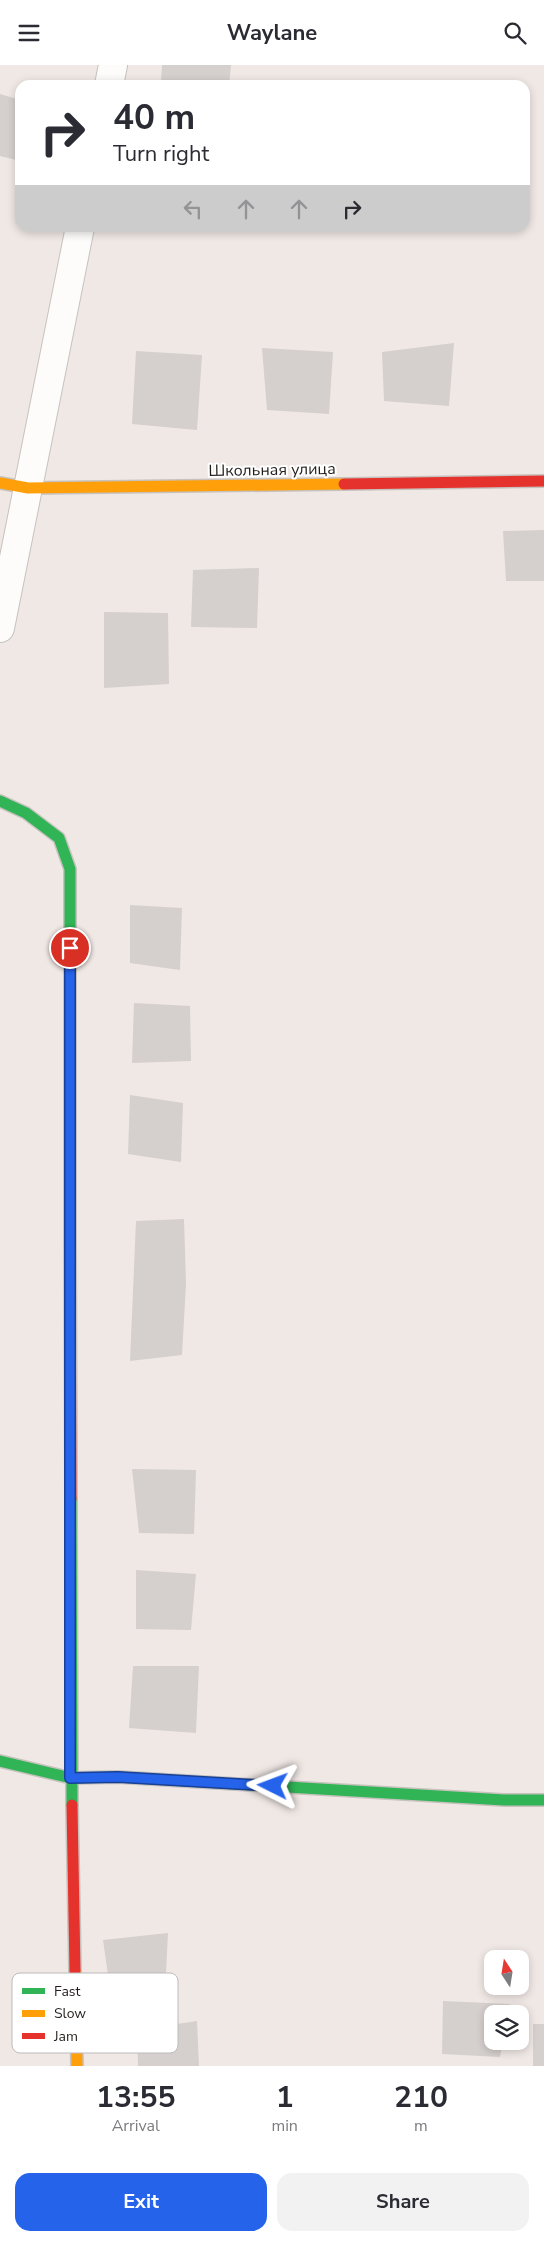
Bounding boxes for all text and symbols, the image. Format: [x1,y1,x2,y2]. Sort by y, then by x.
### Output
text: Waylane [227,18,317,48]
icon: menu [15,19,43,47]
icon: search [501,19,529,47]
text: 40 m [113,94,195,141]
icon: right [30,100,95,165]
text: Turn right [113,139,209,169]
icon: left [179,195,207,223]
icon: ahead [232,195,260,223]
icon: ahead [285,195,313,223]
icon: right [338,195,366,223]
street label: Школьная улица [208,458,336,482]
pin [49,927,91,969]
icon: arrive [56,934,84,962]
position arrow [246,1759,298,1811]
north arrow [484,1950,529,1995]
map controls [484,1950,529,2050]
legend [12,1973,178,2053]
text: Fast [54,1982,80,2001]
text: Slow [54,2004,86,2023]
button: layers [484,2005,529,2050]
text: Jam [53,2027,78,2046]
text: 13:55 [96,2077,175,2118]
text: 1 [276,2077,294,2118]
text: 210 [394,2077,448,2118]
text: Arrival [112,2115,160,2137]
text: min [271,2115,298,2137]
text: m [414,2115,428,2137]
button: Exit [15,2173,267,2231]
button: Share [277,2173,529,2231]

